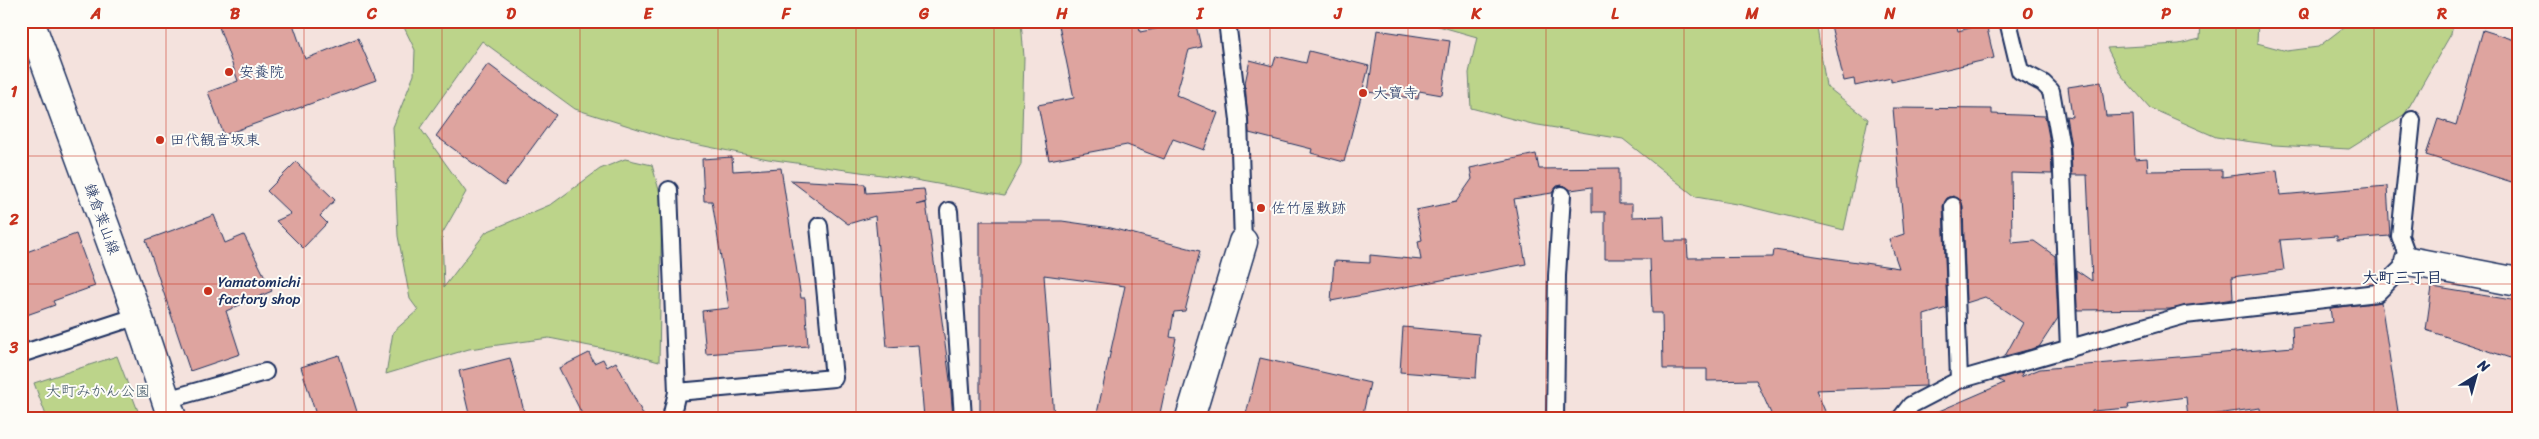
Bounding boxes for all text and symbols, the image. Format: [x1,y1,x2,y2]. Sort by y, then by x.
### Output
text: A [90,0,101,28]
text: B [230,0,241,28]
text: C [366,0,378,28]
text: D [506,0,516,28]
text: E [644,0,654,28]
text: F [781,0,792,28]
text: G [918,0,930,28]
text: H [1055,0,1068,28]
text: I [1196,0,1205,28]
text: J [1333,0,1343,28]
text: K [1470,0,1482,28]
text: L [1611,0,1619,28]
text: M [1744,0,1759,28]
text: N [1883,0,1896,28]
text: O [2022,0,2034,28]
text: P [2161,0,2171,28]
text: Q [2298,0,2310,28]
text: R [2436,0,2447,28]
place label: 安養院 [239,59,284,85]
marker: 安養院 [223,66,235,78]
text: 1 [11,77,18,106]
place label: 大寶寺 [1373,80,1418,106]
marker: 大寶寺 [1357,87,1369,99]
place label: 田代観音坂東 [170,127,260,153]
marker: 田代観音坂東 [154,134,166,146]
street label: 鎌倉葉山線 [77,179,127,259]
place label: 佐竹屋敷跡 [1271,195,1346,221]
marker: 佐竹屋敷跡 [1255,202,1267,214]
text: 2 [8,205,19,234]
district label: 大町三丁目 [2362,263,2442,292]
place label: Yamatomichi factory shop [218,269,301,312]
marker: Yamatomichi factory shop [202,285,214,297]
text: 3 [9,333,19,362]
north arrow [2452,352,2502,402]
text: N [2471,353,2495,379]
park label: 大町みかん公園 [46,378,150,404]

